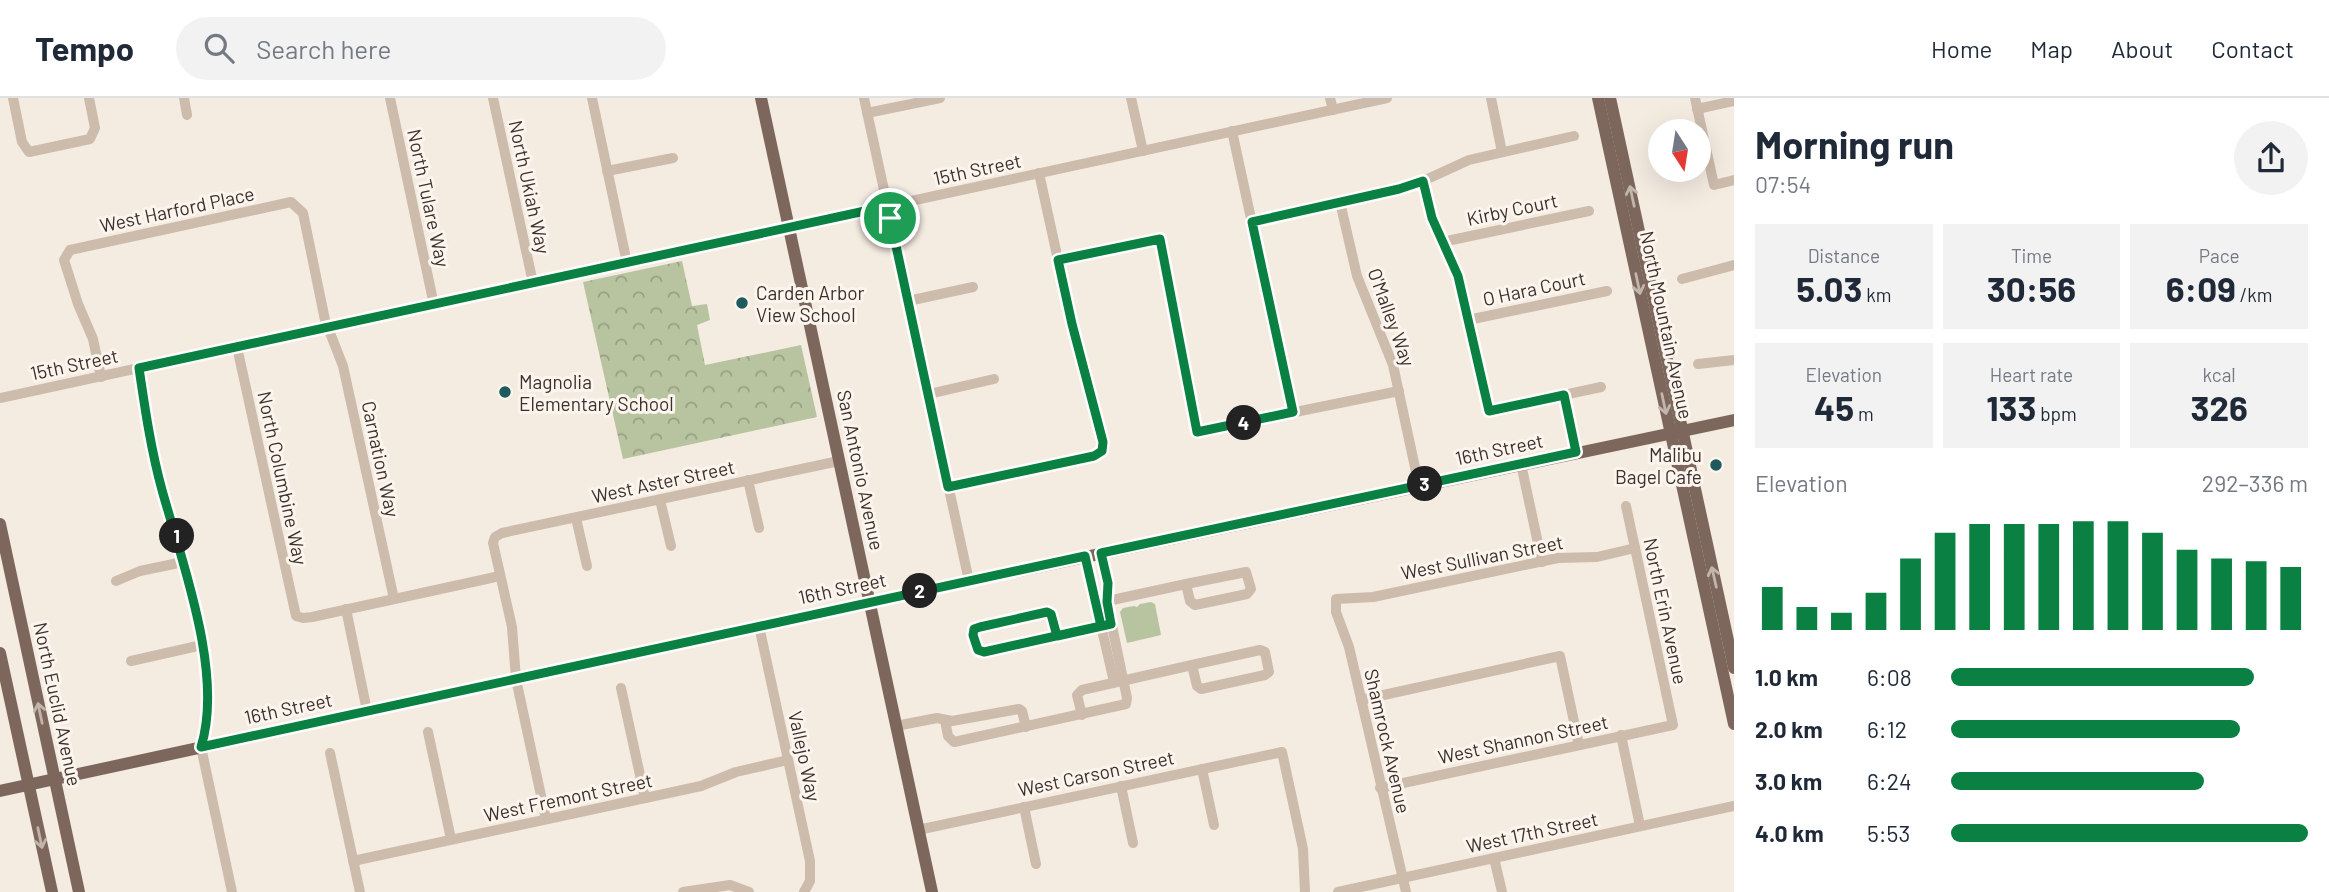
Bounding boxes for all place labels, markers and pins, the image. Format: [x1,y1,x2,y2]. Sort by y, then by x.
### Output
pin [860,188,920,248]
place label: Carden Arbor View School [756,281,865,326]
marker: Carden Arbor View School [734,295,750,311]
place label: Magnolia Elementary School [519,370,674,415]
marker: Magnolia Elementary School [497,384,513,400]
pin: 4 [1226,406,1262,440]
place label: Malibu Bagel Cafe [1615,443,1702,488]
marker: Malibu Bagel Cafe [1708,457,1724,473]
pin: 3 [1408,466,1442,502]
pin: 1 [160,518,194,554]
pin: 2 [902,574,937,608]

